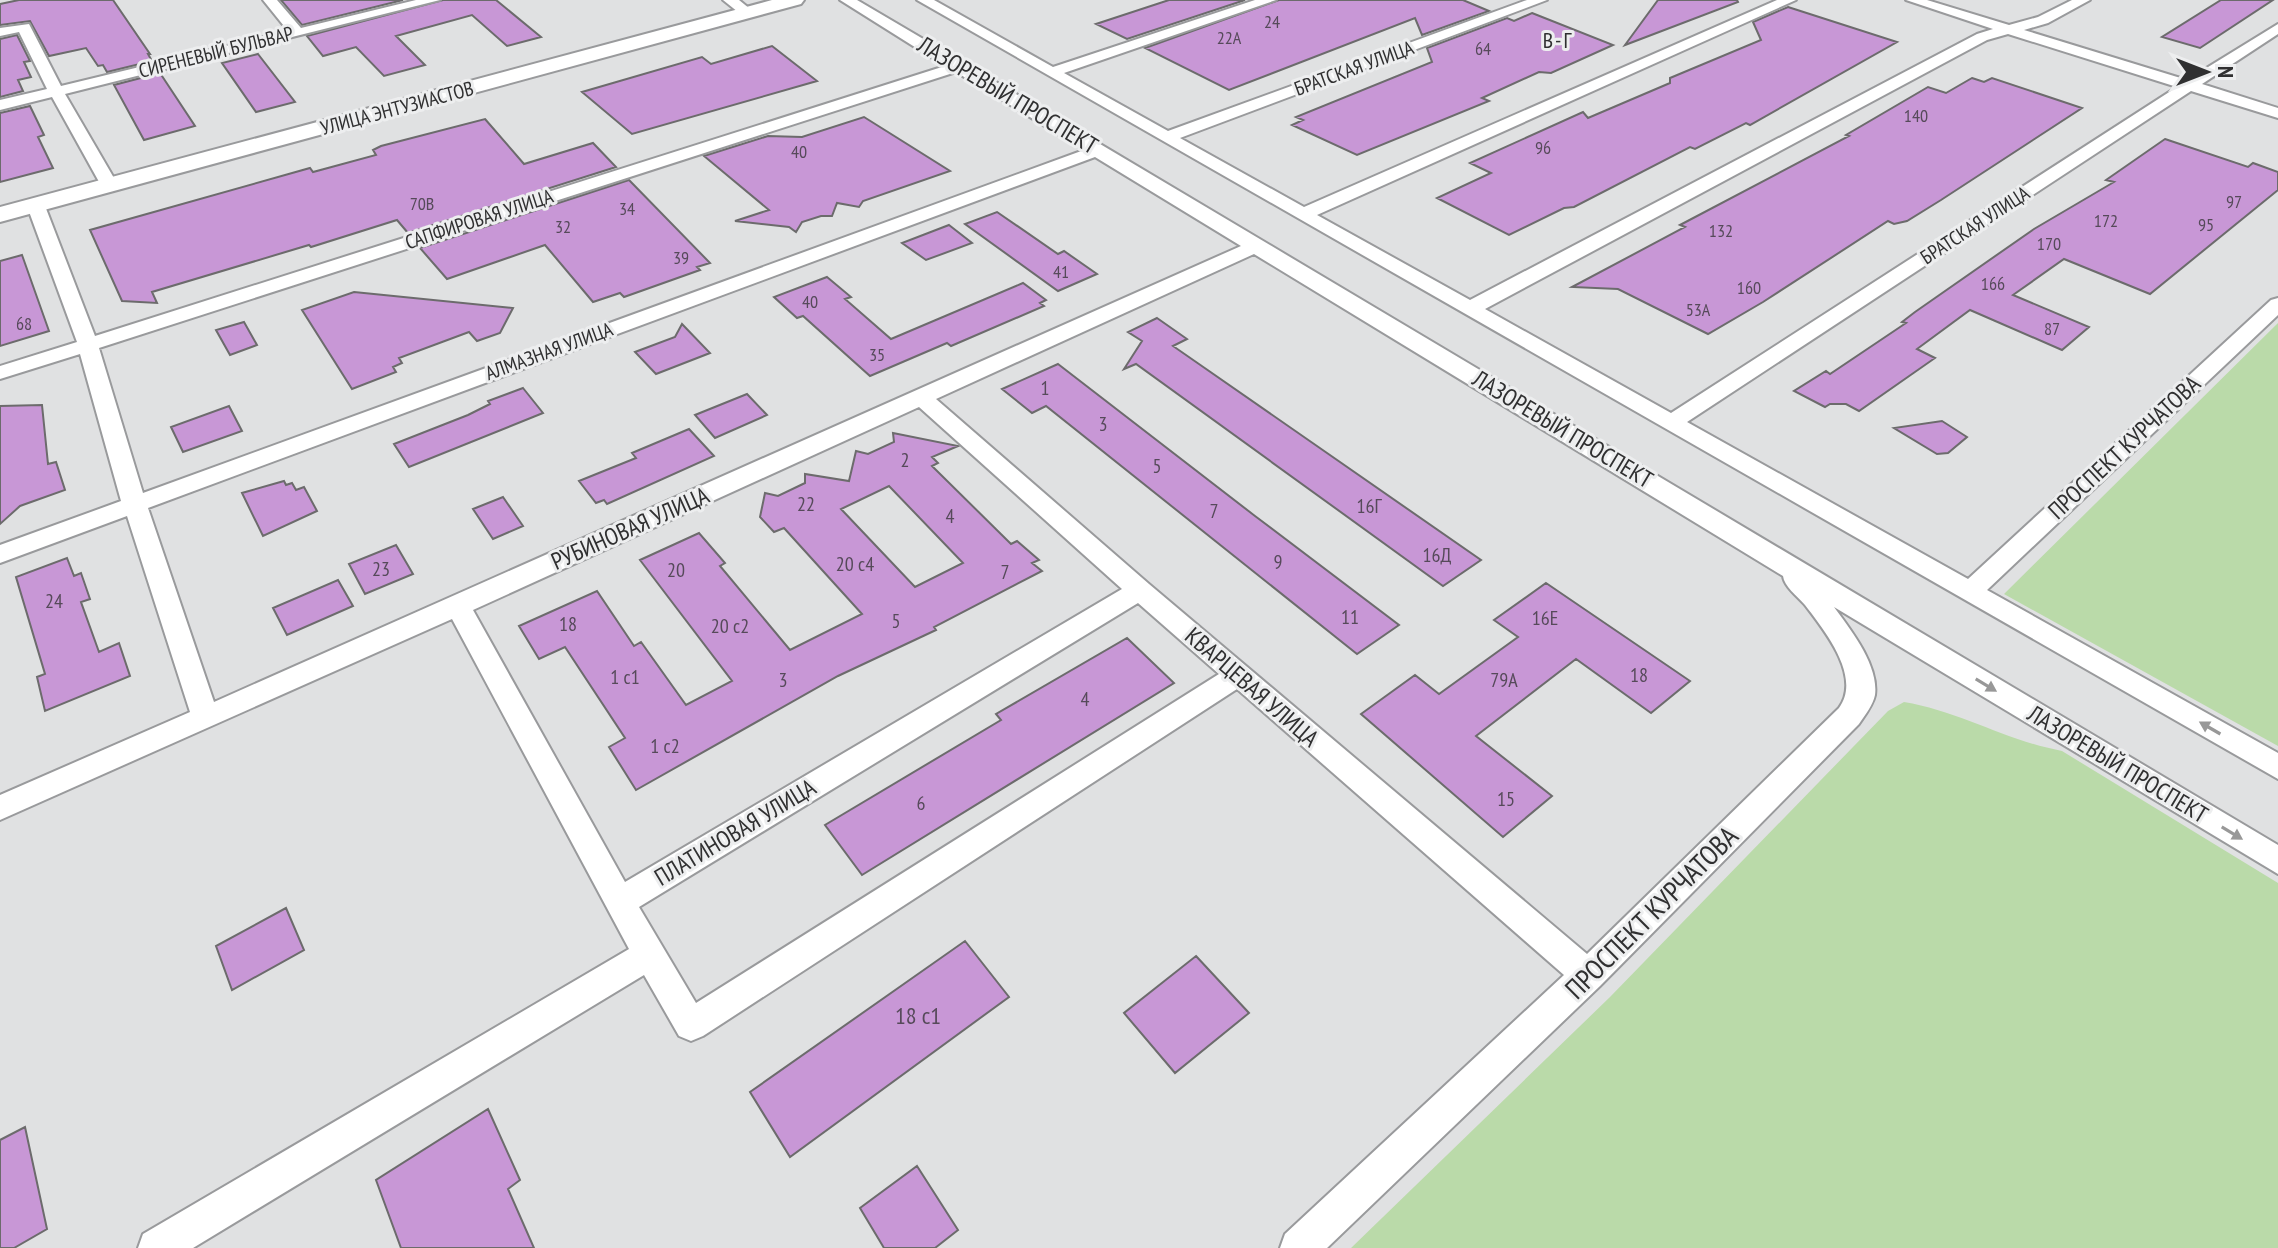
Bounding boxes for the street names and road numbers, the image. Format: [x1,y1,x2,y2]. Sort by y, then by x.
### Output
street label: СИРЕНЕВЫЙ БУЛЬВАР [136,20,296,84]
street label: ЛАЗОРЕВЫЙ ПРОСПЕКТ [911,28,1104,161]
street label: БРАТСКАЯ УЛИЦА [1291,34,1418,102]
street label: УЛИЦА ЭНТУЗИАСТОВ [317,75,477,141]
street label: БРАТСКАЯ УЛИЦА [1915,180,2035,270]
street label: САПФИРОВАЯ УЛИЦА [402,183,557,255]
street label: АЛМАЗНАЯ УЛИЦА [482,316,617,386]
street label: ЛАЗОРЕВЫЙ ПРОСПЕКТ [1466,362,1659,495]
street label: ПРОСПЕКТ КУРЧАТОВА [2041,368,2207,526]
street label: РУБИНОВАЯ УЛИЦА [546,479,714,577]
street label: КВАРЦЕВАЯ УЛИЦА [1179,620,1326,754]
street label: ЛАЗОРЕВЫЙ ПРОСПЕКТ [2021,697,2214,830]
street label: ПЛАТИНОВАЯ УЛИЦА [649,771,822,892]
street label: ПРОСПЕКТ КУРЧАТОВА [1557,817,1746,1006]

